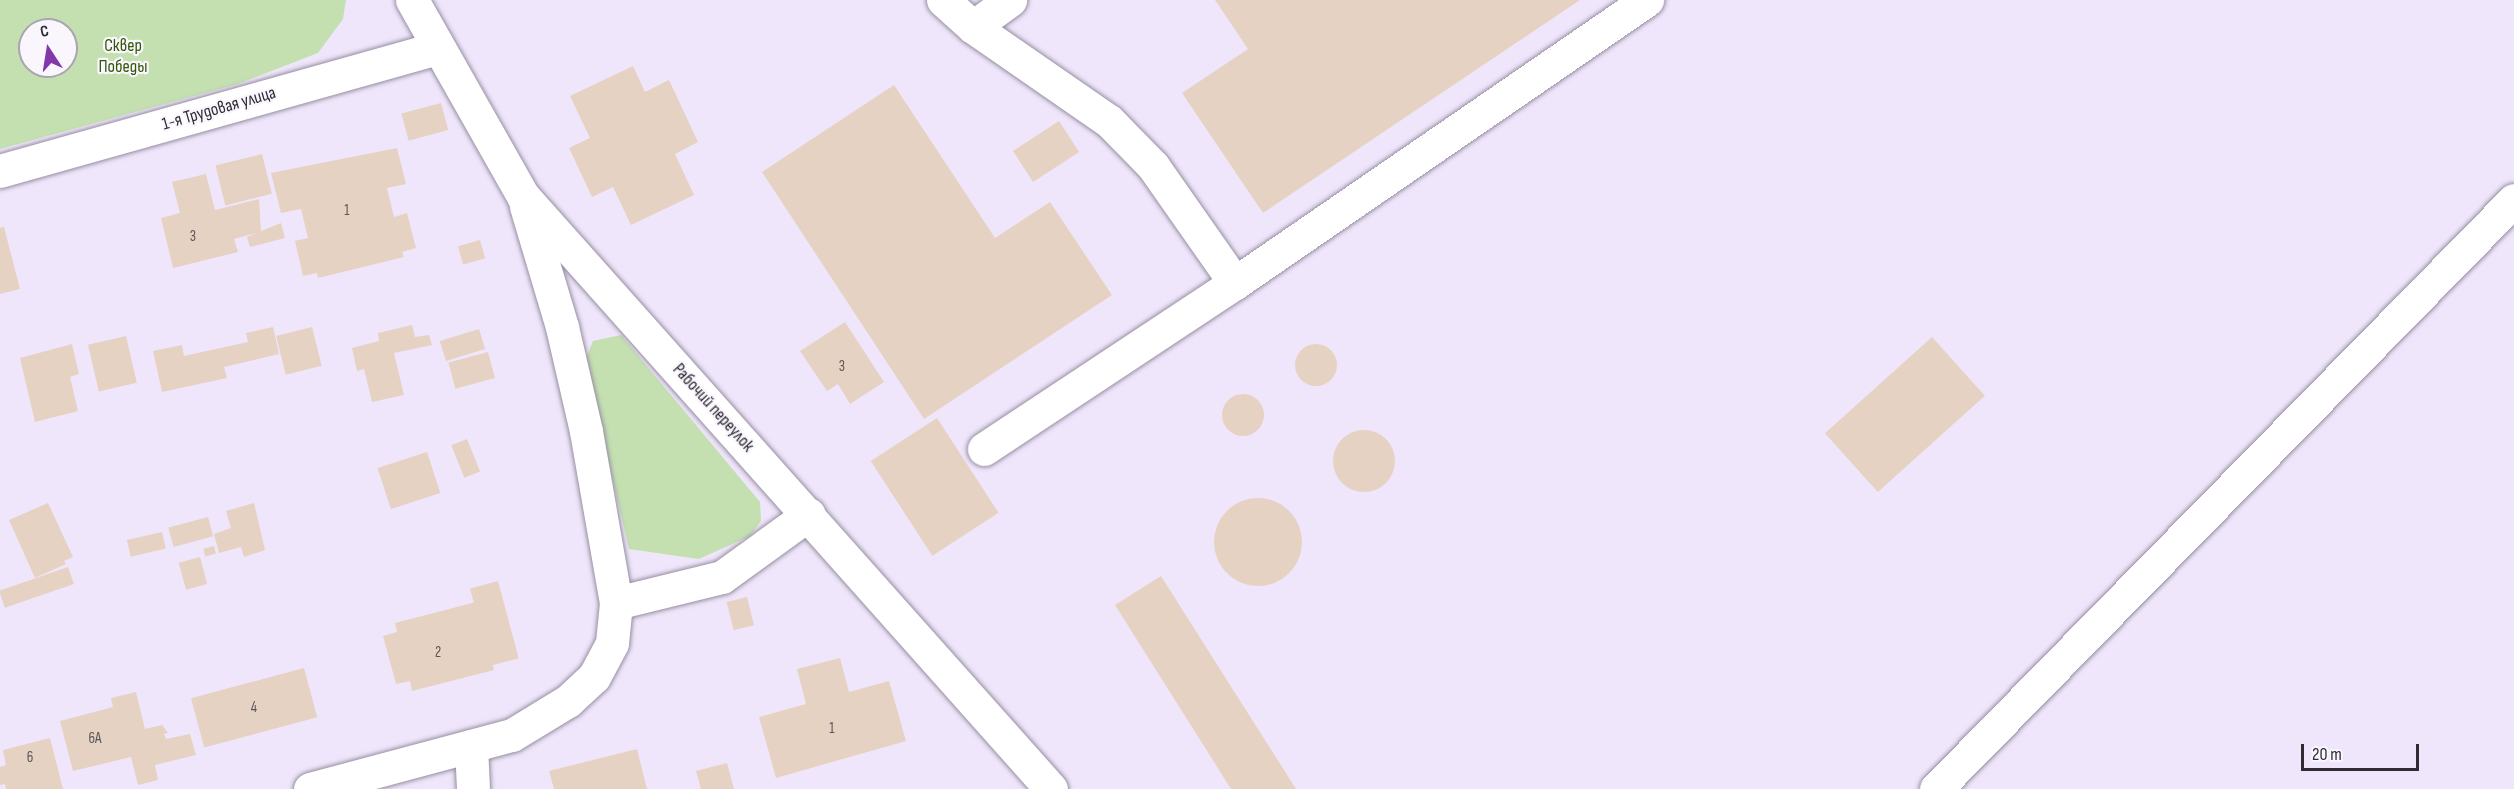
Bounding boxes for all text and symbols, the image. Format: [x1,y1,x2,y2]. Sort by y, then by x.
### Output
north arrow [18,18,78,78]
text: С [39,22,51,42]
park label: Сквер Победы [98,36,148,78]
street label: 1-я Трудовая улица [160,82,278,136]
house number: 1 [344,202,350,220]
house number: 3 [190,228,196,246]
house number: 3 [839,358,845,376]
street label: Рабочий переулок [668,359,758,457]
house number: 2 [435,644,441,662]
house number: 4 [251,699,257,717]
house number: 1 [829,720,835,738]
house number: 6А [89,730,101,748]
scale bar [2304,732,2422,770]
text: 20 m [2312,744,2342,765]
house number: 6 [27,749,33,767]

